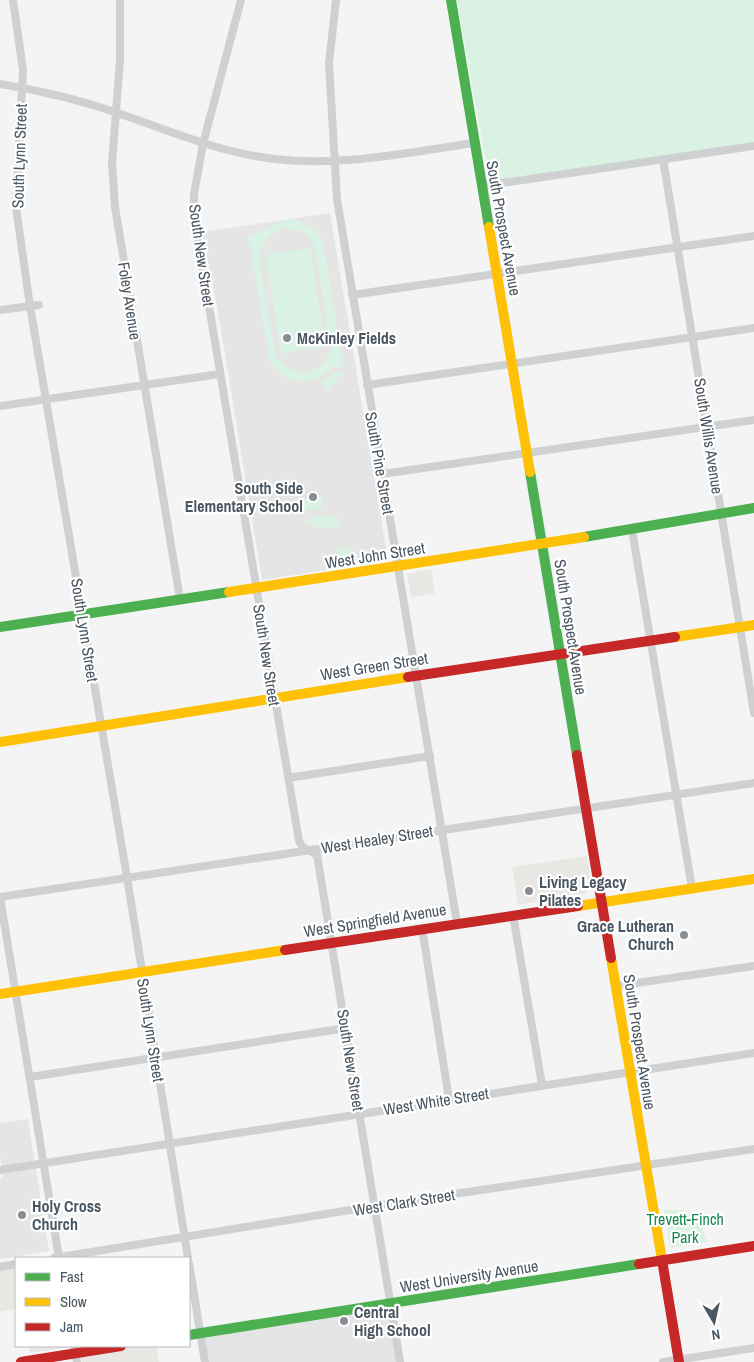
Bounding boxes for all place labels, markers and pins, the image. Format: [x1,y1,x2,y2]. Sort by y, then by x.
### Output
place label: McKinley Fields [297,327,396,349]
marker: McKinley Fields [281,332,293,344]
place label: South Side Elementary School [185,477,303,517]
marker: South Side Elementary School [307,491,319,503]
place label: Living Legacy Pilates [539,871,627,911]
marker: Living Legacy Pilates [523,885,535,897]
place label: Grace Lutheran Church [577,915,674,955]
marker: Grace Lutheran Church [678,929,690,941]
place label: Holy Cross Church [32,1195,101,1235]
marker: Holy Cross Church [16,1209,28,1221]
place label: Central High School [354,1301,431,1341]
marker: Central High School [338,1315,350,1327]

